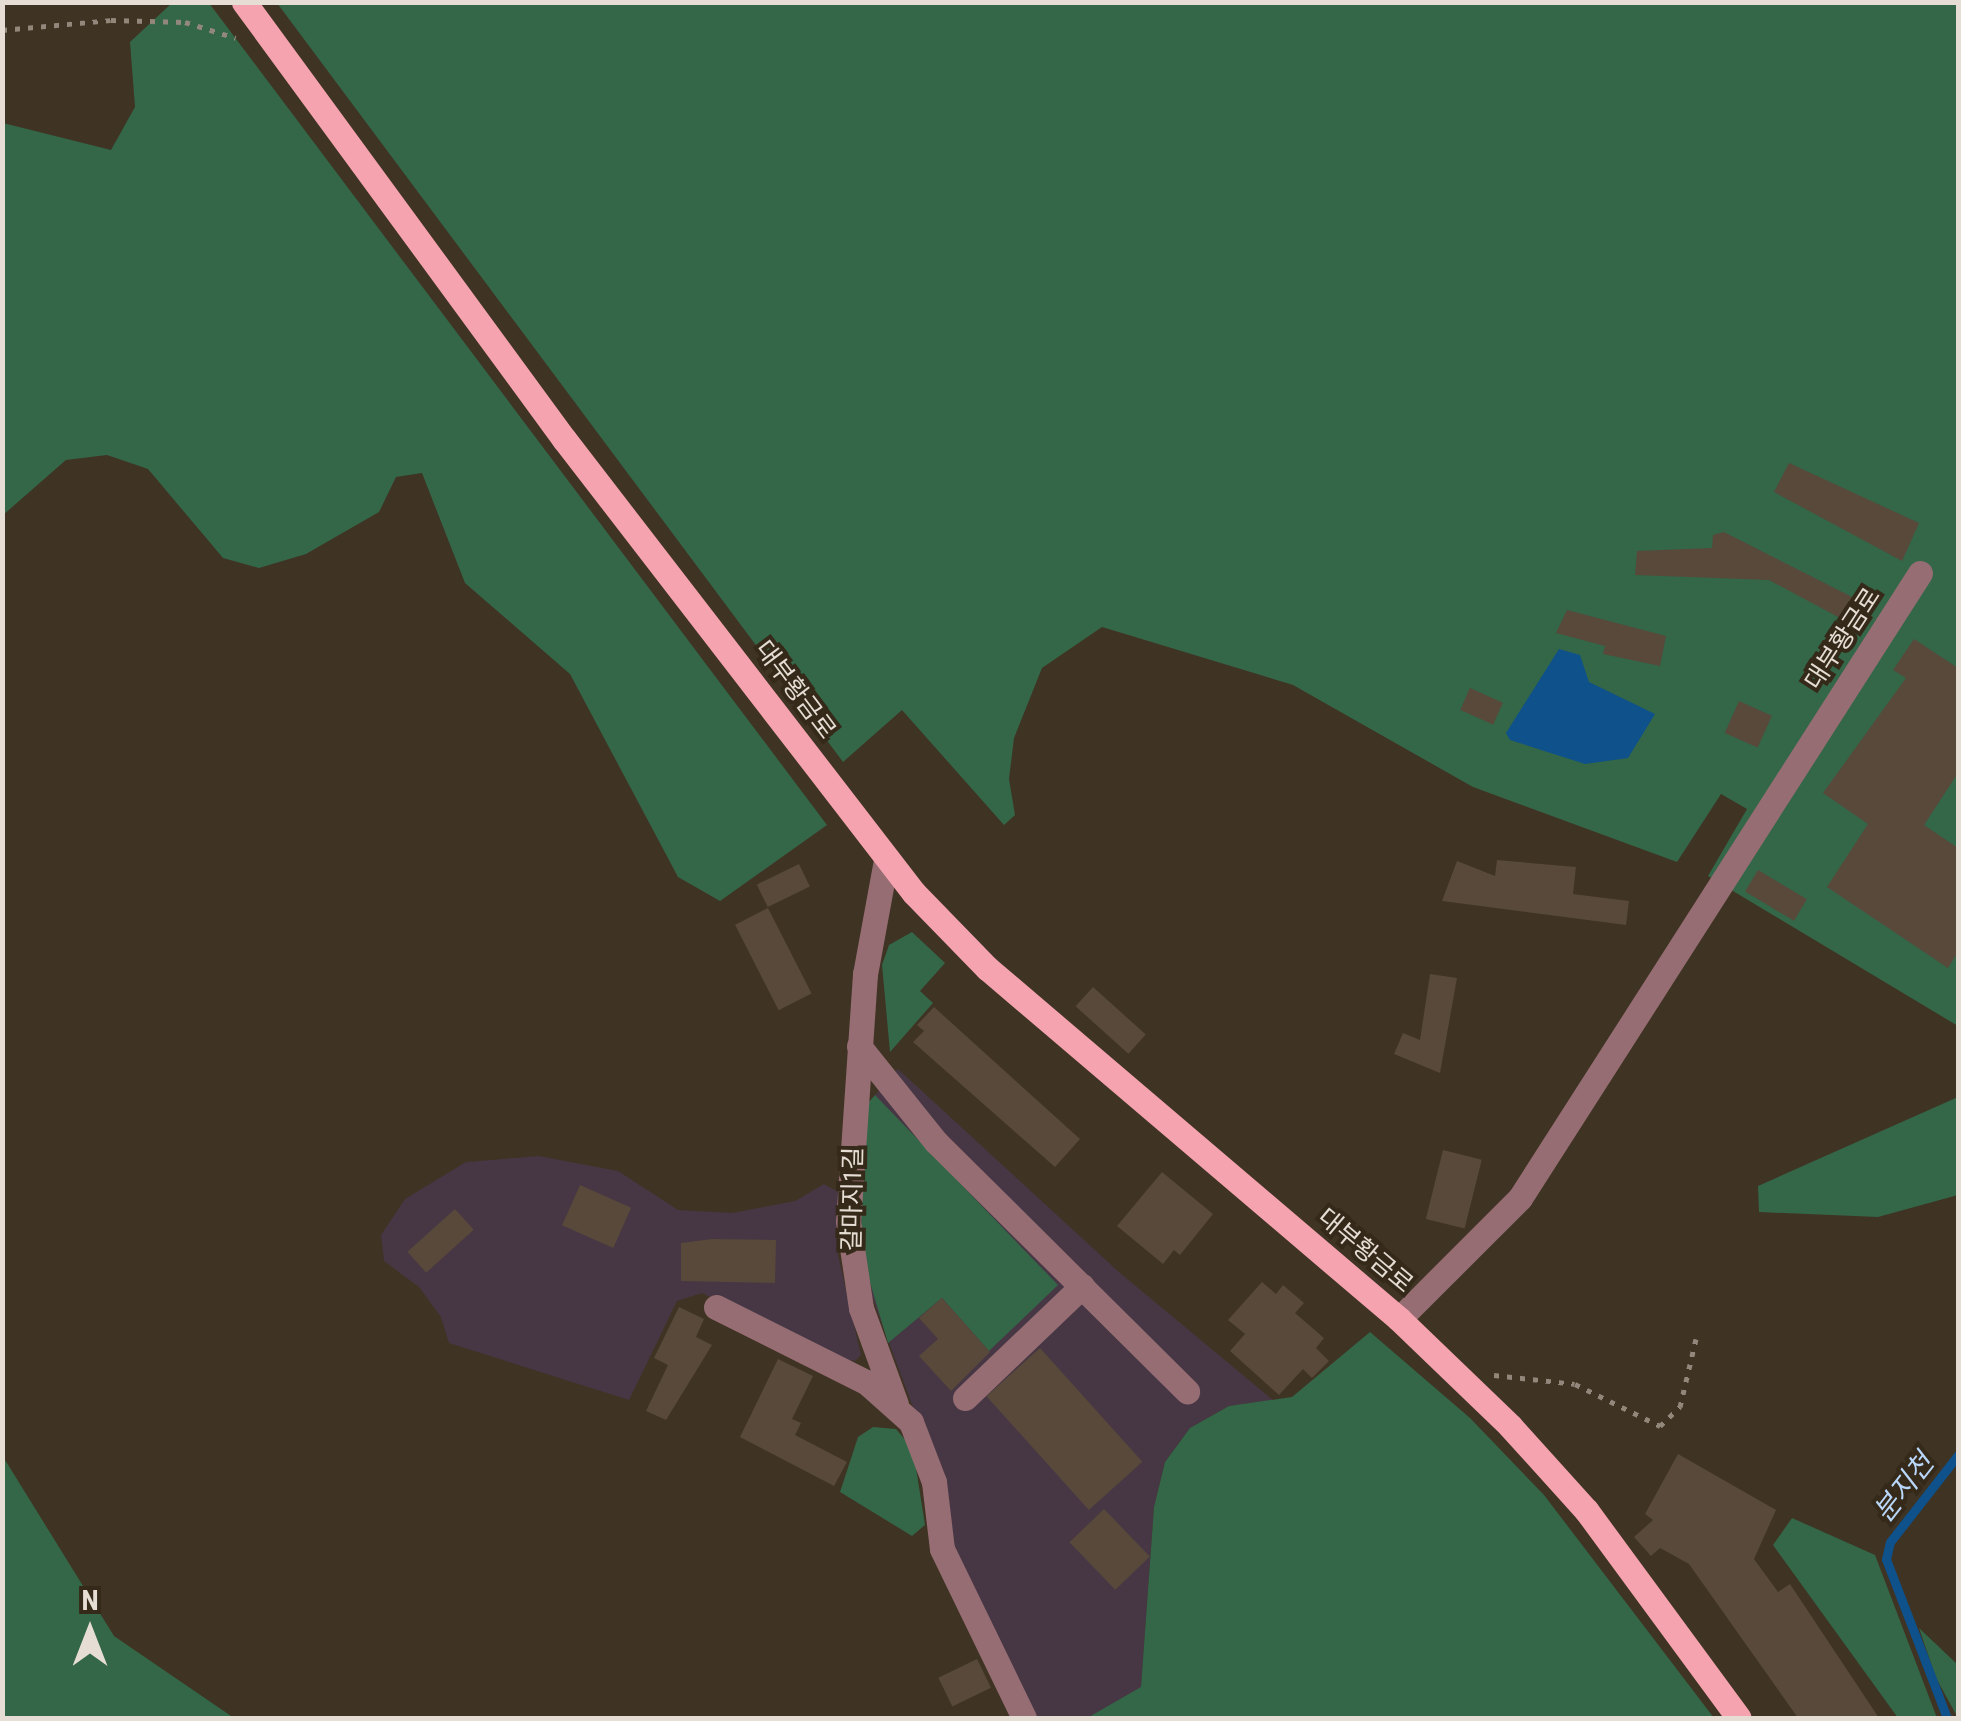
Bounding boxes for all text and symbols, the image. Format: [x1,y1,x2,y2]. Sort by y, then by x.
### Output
street label: 대부황금로 [1799,583,1887,695]
street label: 대부황금로 [748,635,842,745]
street label: 갈마지1길 [837,1147,869,1251]
street label: 대부황금로 [1311,1203,1419,1299]
water label: 분지천 [1867,1447,1941,1529]
north arrow [40,1581,140,1681]
text: N [81,1584,99,1617]

